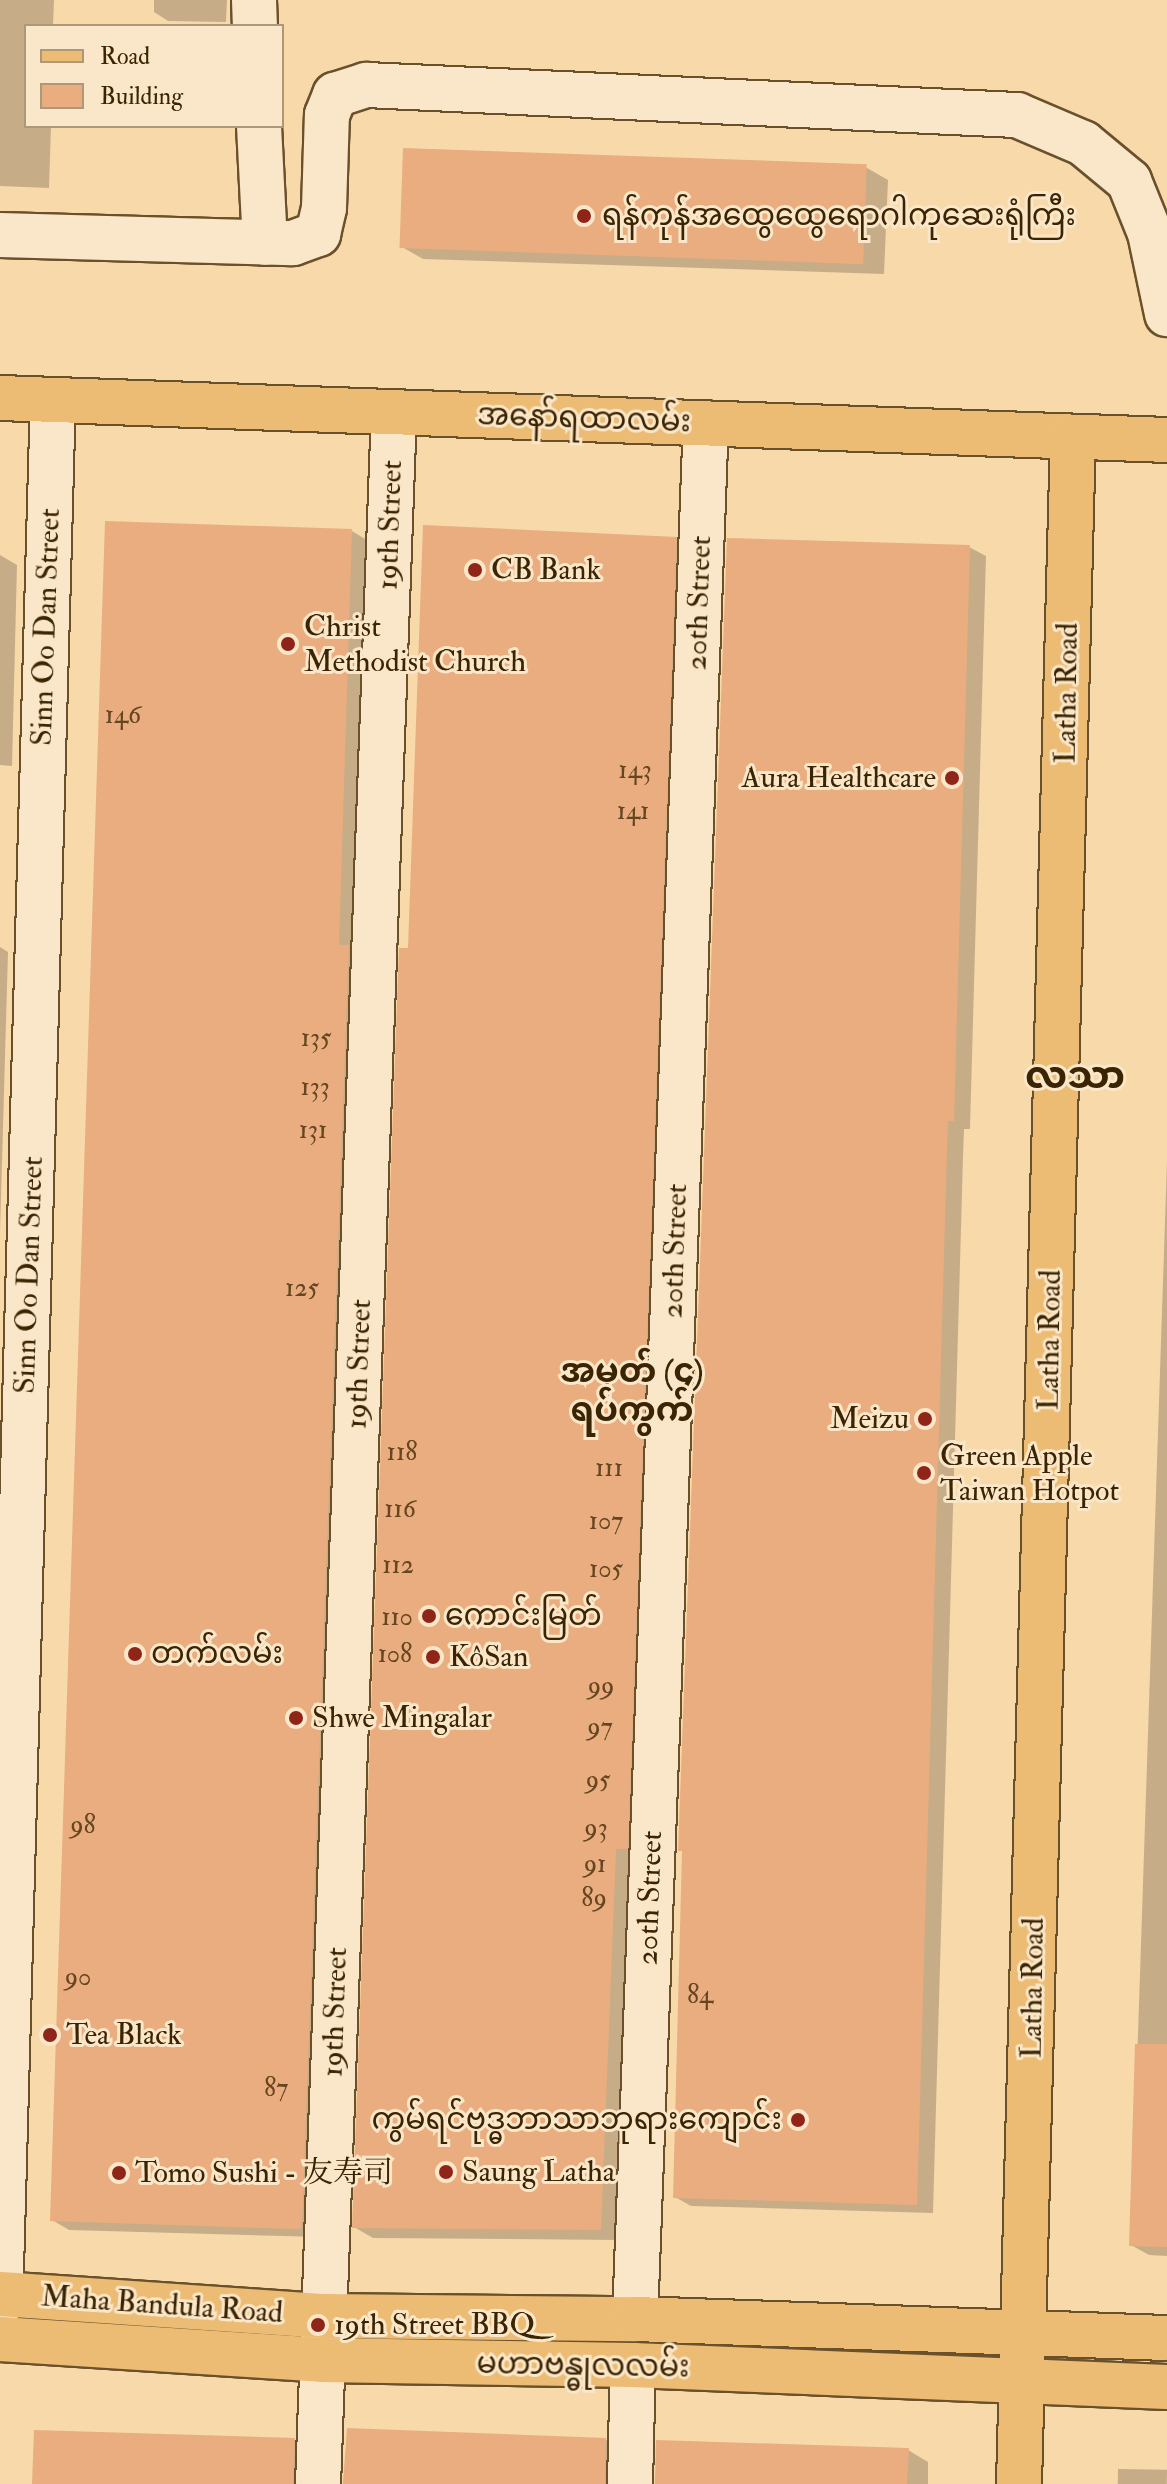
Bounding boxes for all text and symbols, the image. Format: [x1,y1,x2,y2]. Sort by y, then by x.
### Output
legend [24,24,284,128]
text: Road [100,41,150,72]
text: Building [100,81,183,112]
place label: ရန်ကုန်အထွေထွေရောဂါကုဆေးရုံကြီး [602,198,1076,234]
marker: ရန်ကုန်အထွေထွေရောဂါကုဆေးရုံကြီး [573,205,595,227]
street label: အနော်ရထာလမ်း [477,397,691,441]
street label: 19th Street [370,459,410,591]
street label: Sinn Oo Dan Street [24,508,68,746]
street label: 20th Street [679,535,719,671]
place label: CB Bank [491,552,601,588]
marker: CB Bank [466,561,484,579]
place label: Christ Methodist Church [304,609,526,680]
street label: Latha Road [1048,622,1086,764]
marker: Christ Methodist Church [279,635,297,653]
house number: 146 [105,700,141,732]
house number: 143 [618,755,652,787]
place label: Aura Healthcare [742,760,936,796]
marker: Aura Healthcare [943,769,961,787]
house number: 141 [617,796,649,828]
house number: 135 [301,1023,331,1055]
district label: လသာ [1025,1054,1125,1100]
house number: 133 [300,1072,330,1104]
house number: 131 [299,1115,327,1147]
street label: Sinn Oo Dan Street [7,1156,51,1394]
street label: 20th Street [655,1183,695,1319]
street label: Latha Road [1031,1269,1069,1411]
house number: 125 [285,1273,319,1305]
street label: 19th Street [339,1298,379,1430]
district label: အမှတ် (၄) ရပ်ကွက် [561,1351,703,1430]
place label: Meizu [830,1401,909,1437]
marker: Meizu [916,1410,934,1428]
house number: 118 [387,1437,417,1469]
place label: Green Apple Taiwan Hotpot [940,1438,1119,1508]
house number: 111 [595,1453,623,1485]
marker: Green Apple Taiwan Hotpot [915,1464,933,1482]
house number: 116 [384,1494,416,1526]
house number: 107 [589,1506,623,1538]
house number: 112 [382,1550,414,1582]
house number: 105 [589,1554,623,1586]
place label: ကောင်းမြတ် [445,1598,602,1634]
house number: 110 [381,1602,413,1634]
marker: ကောင်းမြတ် [420,1607,438,1625]
place label: တက်လမ်း [151,1636,283,1672]
house number: 108 [378,1639,412,1671]
place label: KôSan [449,1639,528,1675]
marker: တက်လမ်း [126,1645,144,1663]
marker: KôSan [424,1648,442,1666]
house number: 99 [588,1671,614,1703]
place label: Shwe Mingalar [312,1700,492,1736]
marker: Shwe Mingalar [287,1709,305,1727]
house number: 97 [587,1712,613,1744]
house number: 95 [586,1765,610,1797]
house number: 98 [70,1810,96,1842]
house number: 93 [584,1813,608,1845]
street label: 20th Street [630,1830,670,1966]
house number: 91 [584,1849,606,1881]
house number: 89 [581,1883,607,1915]
street label: Latha Road [1014,1917,1052,2059]
street label: 19th Street [315,1946,355,2078]
house number: 90 [65,1962,91,1994]
house number: 84 [687,1980,713,2012]
place label: Tea Black [66,2017,182,2053]
marker: Tea Black [41,2026,59,2044]
house number: 87 [264,2073,288,2105]
place label: ကွမ်ရင်ဗုဒ္ဓဘာသာဘုရားကျောင်း [372,2102,782,2138]
marker: ကွမ်ရင်ဗုဒ္ဓဘာသာဘုရားကျောင်း [789,2111,807,2129]
place label: Saung Latha [462,2154,615,2190]
place label: Tomo Sushi - 友寿司 [135,2155,393,2191]
marker: Saung Latha [437,2163,455,2181]
marker: Tomo Sushi - 友寿司 [110,2164,128,2182]
street label: Maha Bandula Road [40,2279,284,2331]
place label: 19th Street BBQ [334,2307,535,2343]
marker: 19th Street BBQ [309,2316,327,2334]
street label: မဟာဗန္ဓုလလမ်း [476,2346,690,2386]

